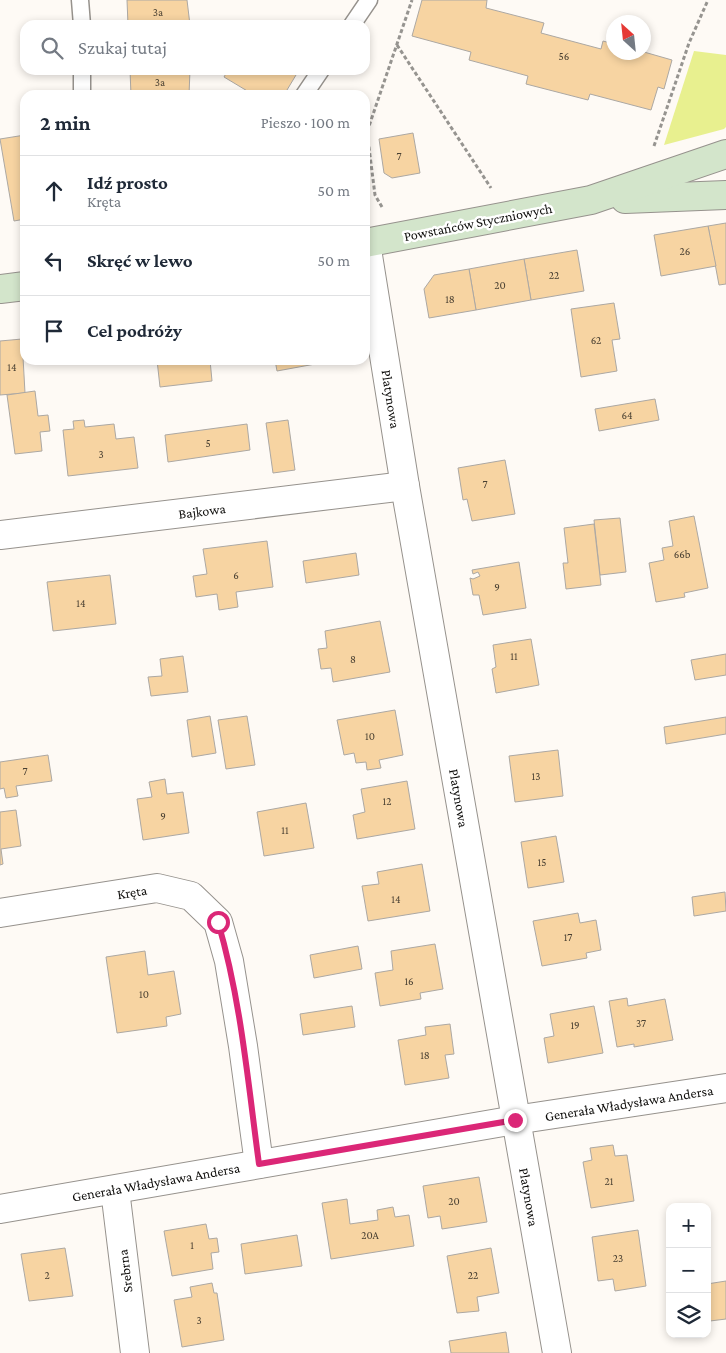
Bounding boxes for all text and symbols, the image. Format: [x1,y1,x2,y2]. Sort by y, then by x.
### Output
house number: 3a [153,6,163,18]
north arrow [606,15,651,60]
search box [20,20,370,75]
icon: search [38,34,66,62]
text: Szukaj tutaj [78,37,167,58]
house number: 56 [559,50,569,62]
house number: 3a [155,76,165,88]
text: 2 min [40,111,91,135]
text: Pieszo · 100 m [261,114,350,131]
house number: 7 [396,150,402,162]
text: Idź prosto [87,172,168,193]
icon: ahead [40,177,68,205]
text: 50 m [318,182,350,199]
text: Kręta [87,193,121,210]
street label: Powstańców Styczniowych [402,200,554,244]
house number: 26 [680,245,690,257]
icon: left [40,247,68,275]
text: Skręć w lewo [87,250,193,271]
text: 50 m [318,252,350,269]
house number: 22 [549,269,559,281]
house number: 20 [494,279,506,291]
house number: 18 [445,293,455,305]
icon: arrive [40,317,68,345]
text: Cel podróży [87,320,182,341]
house number: 62 [591,334,601,346]
house number: 14 [7,361,17,373]
street label: Platynowa [378,368,404,430]
house number: 64 [621,409,633,421]
house number: 5 [205,437,211,449]
house number: 3 [98,448,104,460]
house number: 7 [482,478,488,490]
street label: Bajkowa [177,500,227,523]
house number: 66b [674,548,691,560]
house number: 6 [233,569,239,581]
house number: 9 [494,581,500,593]
house number: 14 [76,597,86,609]
house number: 11 [510,650,518,662]
house number: 8 [350,653,356,665]
house number: 10 [365,730,375,742]
house number: 7 [22,765,28,777]
street label: Platynowa [446,767,472,829]
house number: 13 [532,770,540,782]
house number: 12 [383,795,391,807]
house number: 9 [160,810,166,822]
house number: 11 [281,824,289,836]
house number: 15 [538,856,546,868]
street label: Kręta [116,882,149,902]
house number: 14 [391,893,401,905]
route start [207,911,230,934]
house number: 17 [564,931,572,943]
house number: 16 [404,975,414,987]
house number: 10 [139,988,149,1000]
house number: 37 [636,1017,646,1029]
house number: 19 [570,1019,580,1031]
house number: 18 [420,1049,430,1061]
street label: Generała Władysława Andersa [544,1082,715,1124]
route end [504,1109,527,1132]
street label: Generała Władysława Andersa [71,1159,242,1205]
street label: Platynowa [516,1166,542,1228]
house number: 21 [605,1175,614,1187]
house number: 20 [448,1195,460,1207]
map controls [666,1203,711,1338]
button: + [666,1203,711,1248]
house number: 20A [361,1229,380,1241]
house number: 1 [190,1239,194,1251]
street label: Srebrna [114,1248,136,1294]
button: − [666,1248,711,1293]
house number: 23 [613,1252,623,1264]
house number: 2 [44,1269,50,1281]
house number: 22 [468,1269,478,1281]
button: layers [666,1293,711,1338]
house number: 3 [196,1314,202,1326]

